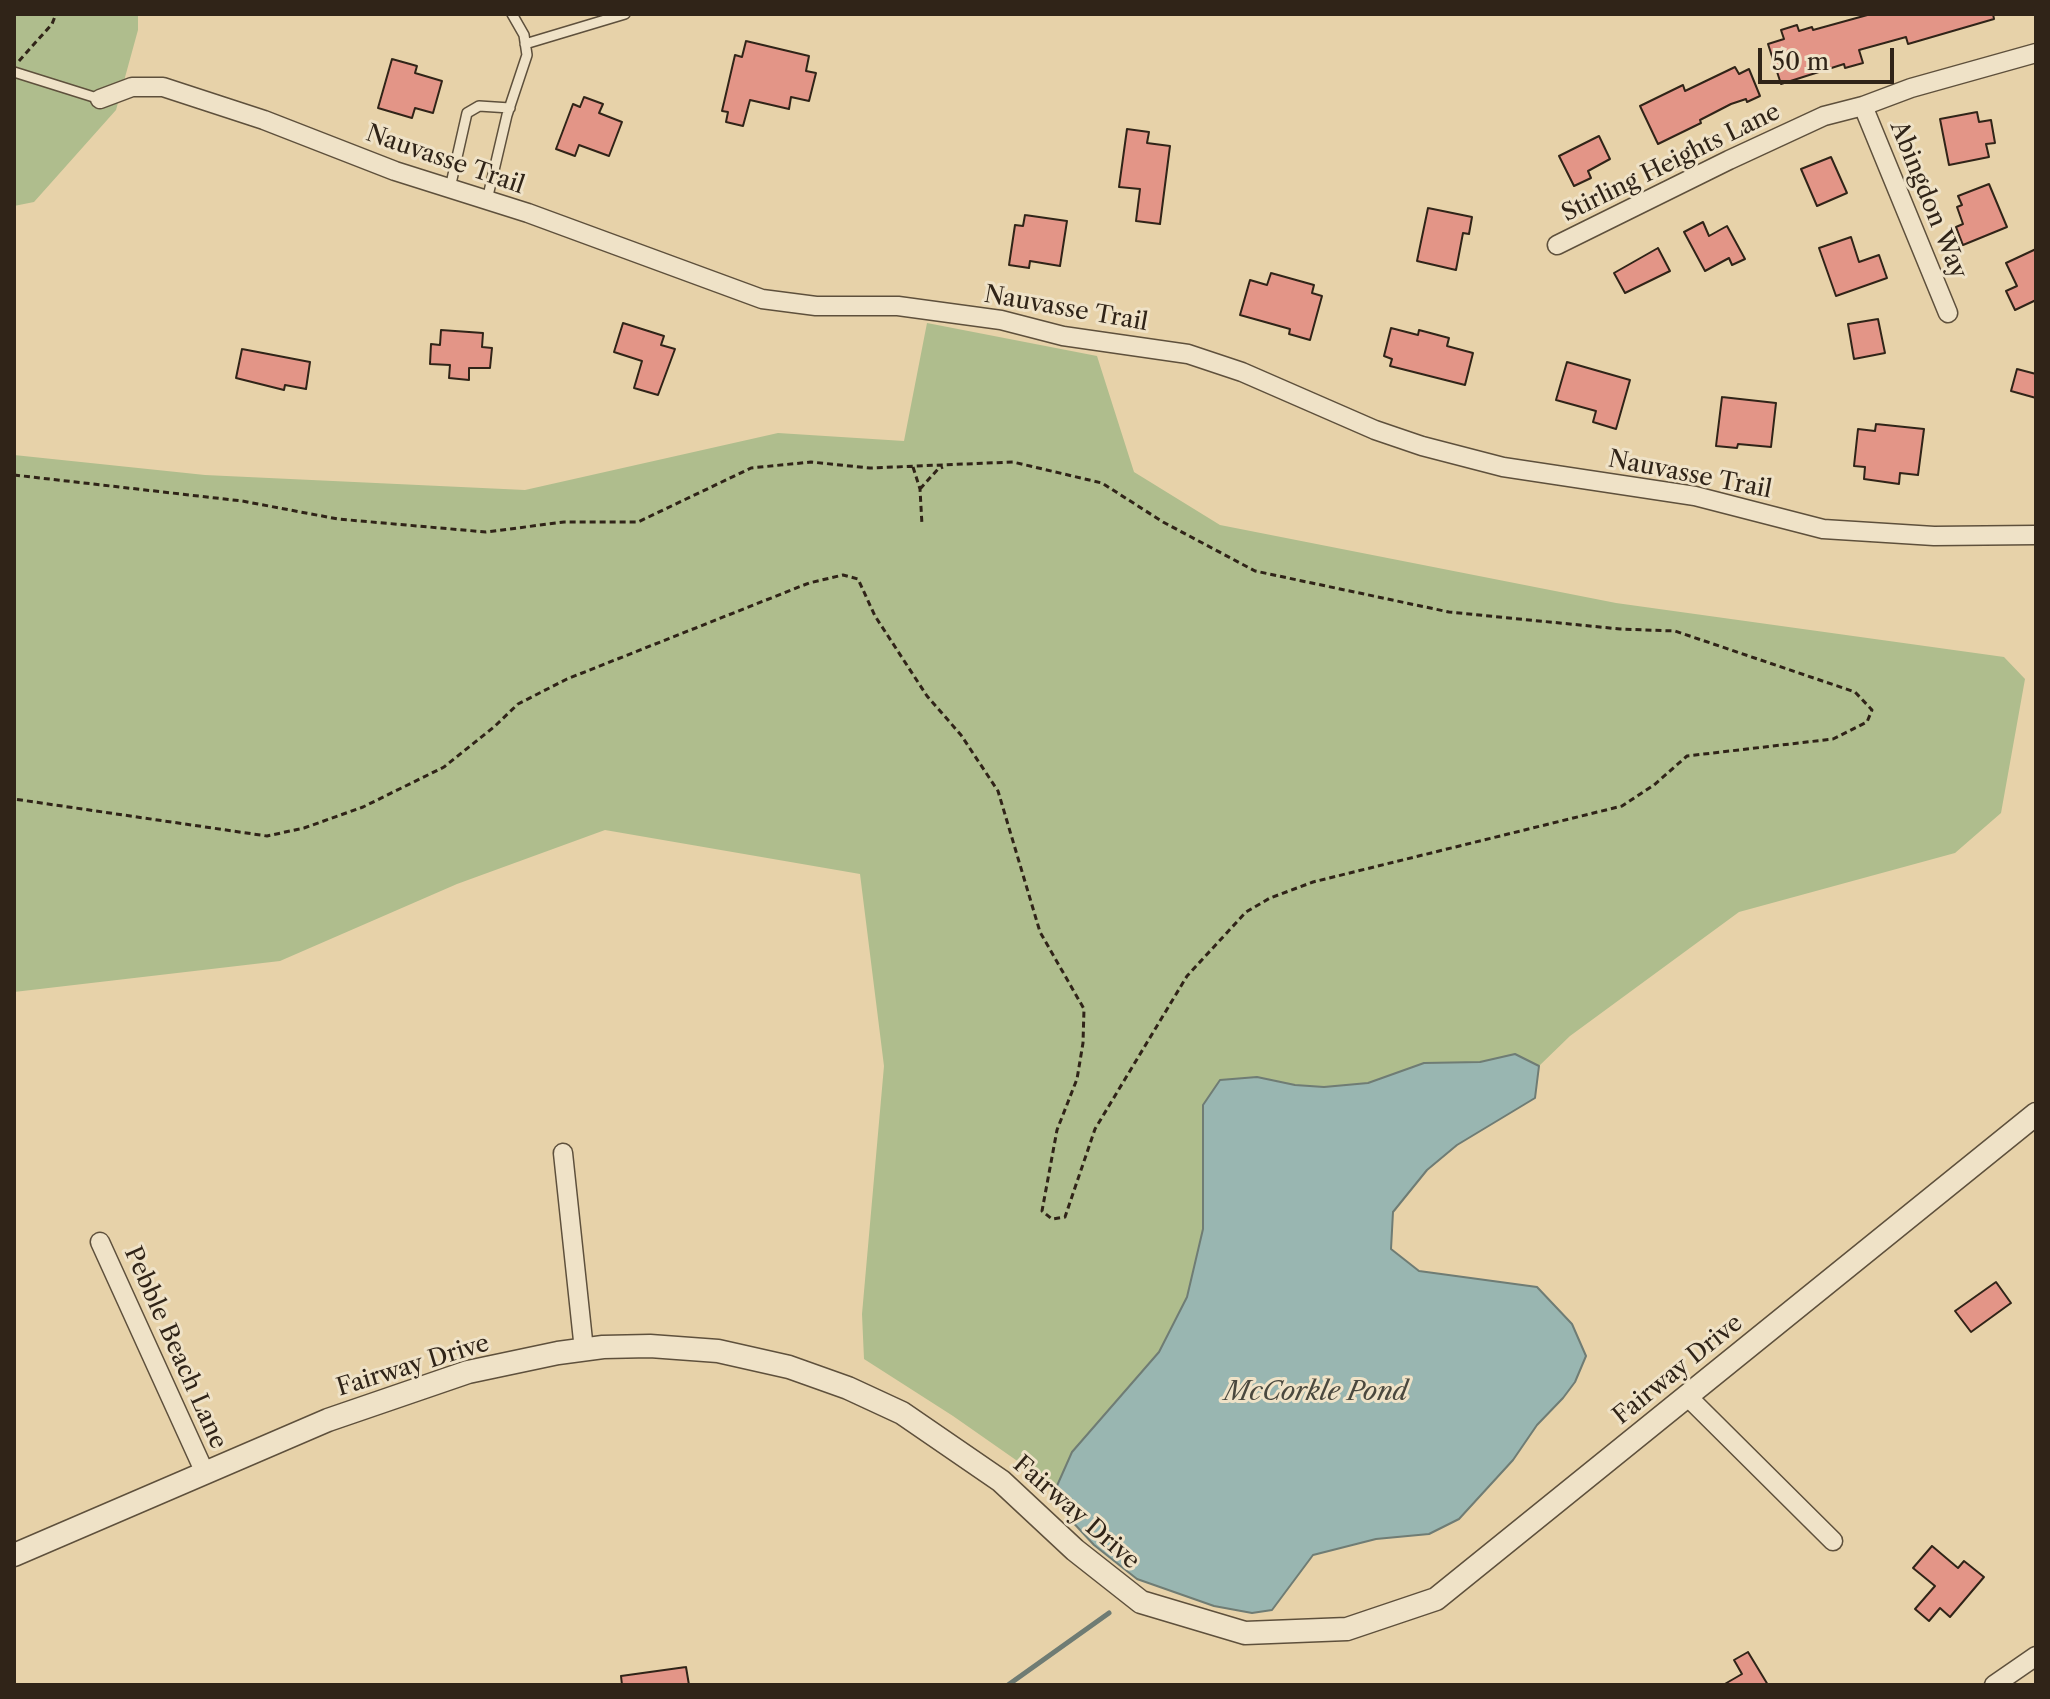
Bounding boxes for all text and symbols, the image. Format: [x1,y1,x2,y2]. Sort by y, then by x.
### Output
scale bar [1762,32,1898,82]
text: 50 m [1772,47,1829,76]
street label: Stirling Heights Lane [1557,98,1785,228]
street label: Abingdon Way [1883,117,1973,283]
street label: Nauvasse Trail [362,119,528,201]
street label: Nauvasse Trail [982,280,1150,338]
street label: Nauvasse Trail [1606,445,1774,505]
street label: Pebble Beach Lane [117,1242,233,1454]
street label: Fairway Drive [1607,1309,1749,1431]
street label: Fairway Drive [333,1329,493,1403]
water label: McCorkle Pond [1224,1376,1408,1408]
street label: Fairway Drive [1007,1450,1145,1576]

